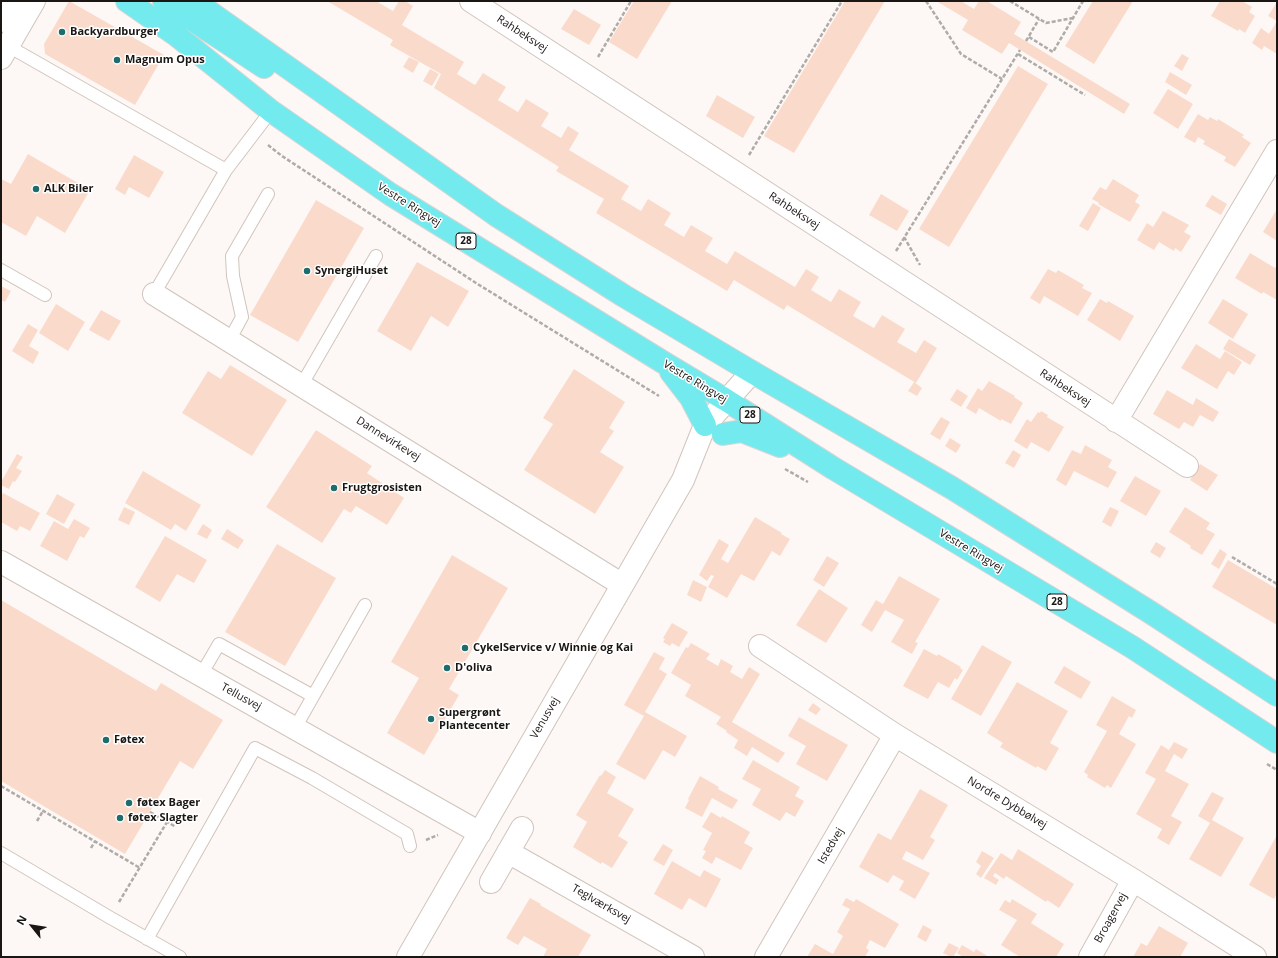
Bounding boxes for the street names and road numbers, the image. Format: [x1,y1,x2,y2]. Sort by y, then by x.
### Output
street label: Rahbeksvej [494,13,550,55]
street label: Vestre Ringvej [375,180,443,230]
street label: Rahbeksvej [766,190,822,232]
road number: 28 [456,233,476,249]
street label: Vestre Ringvej [661,358,729,406]
street label: Rahbeksvej [1037,367,1093,409]
road number: 28 [740,407,760,423]
street label: Dannevirkevej [354,414,422,464]
street label: Vestre Ringvej [937,527,1005,575]
road number: 28 [1047,594,1067,610]
street label: Tellusvej [218,681,264,713]
street label: Venusvej [528,695,562,741]
street label: Nordre Dybbølvej [965,774,1049,832]
street label: Istedvej [815,826,847,866]
street label: Teglværksvej [569,882,633,926]
street label: Broagervej [1092,891,1130,945]

